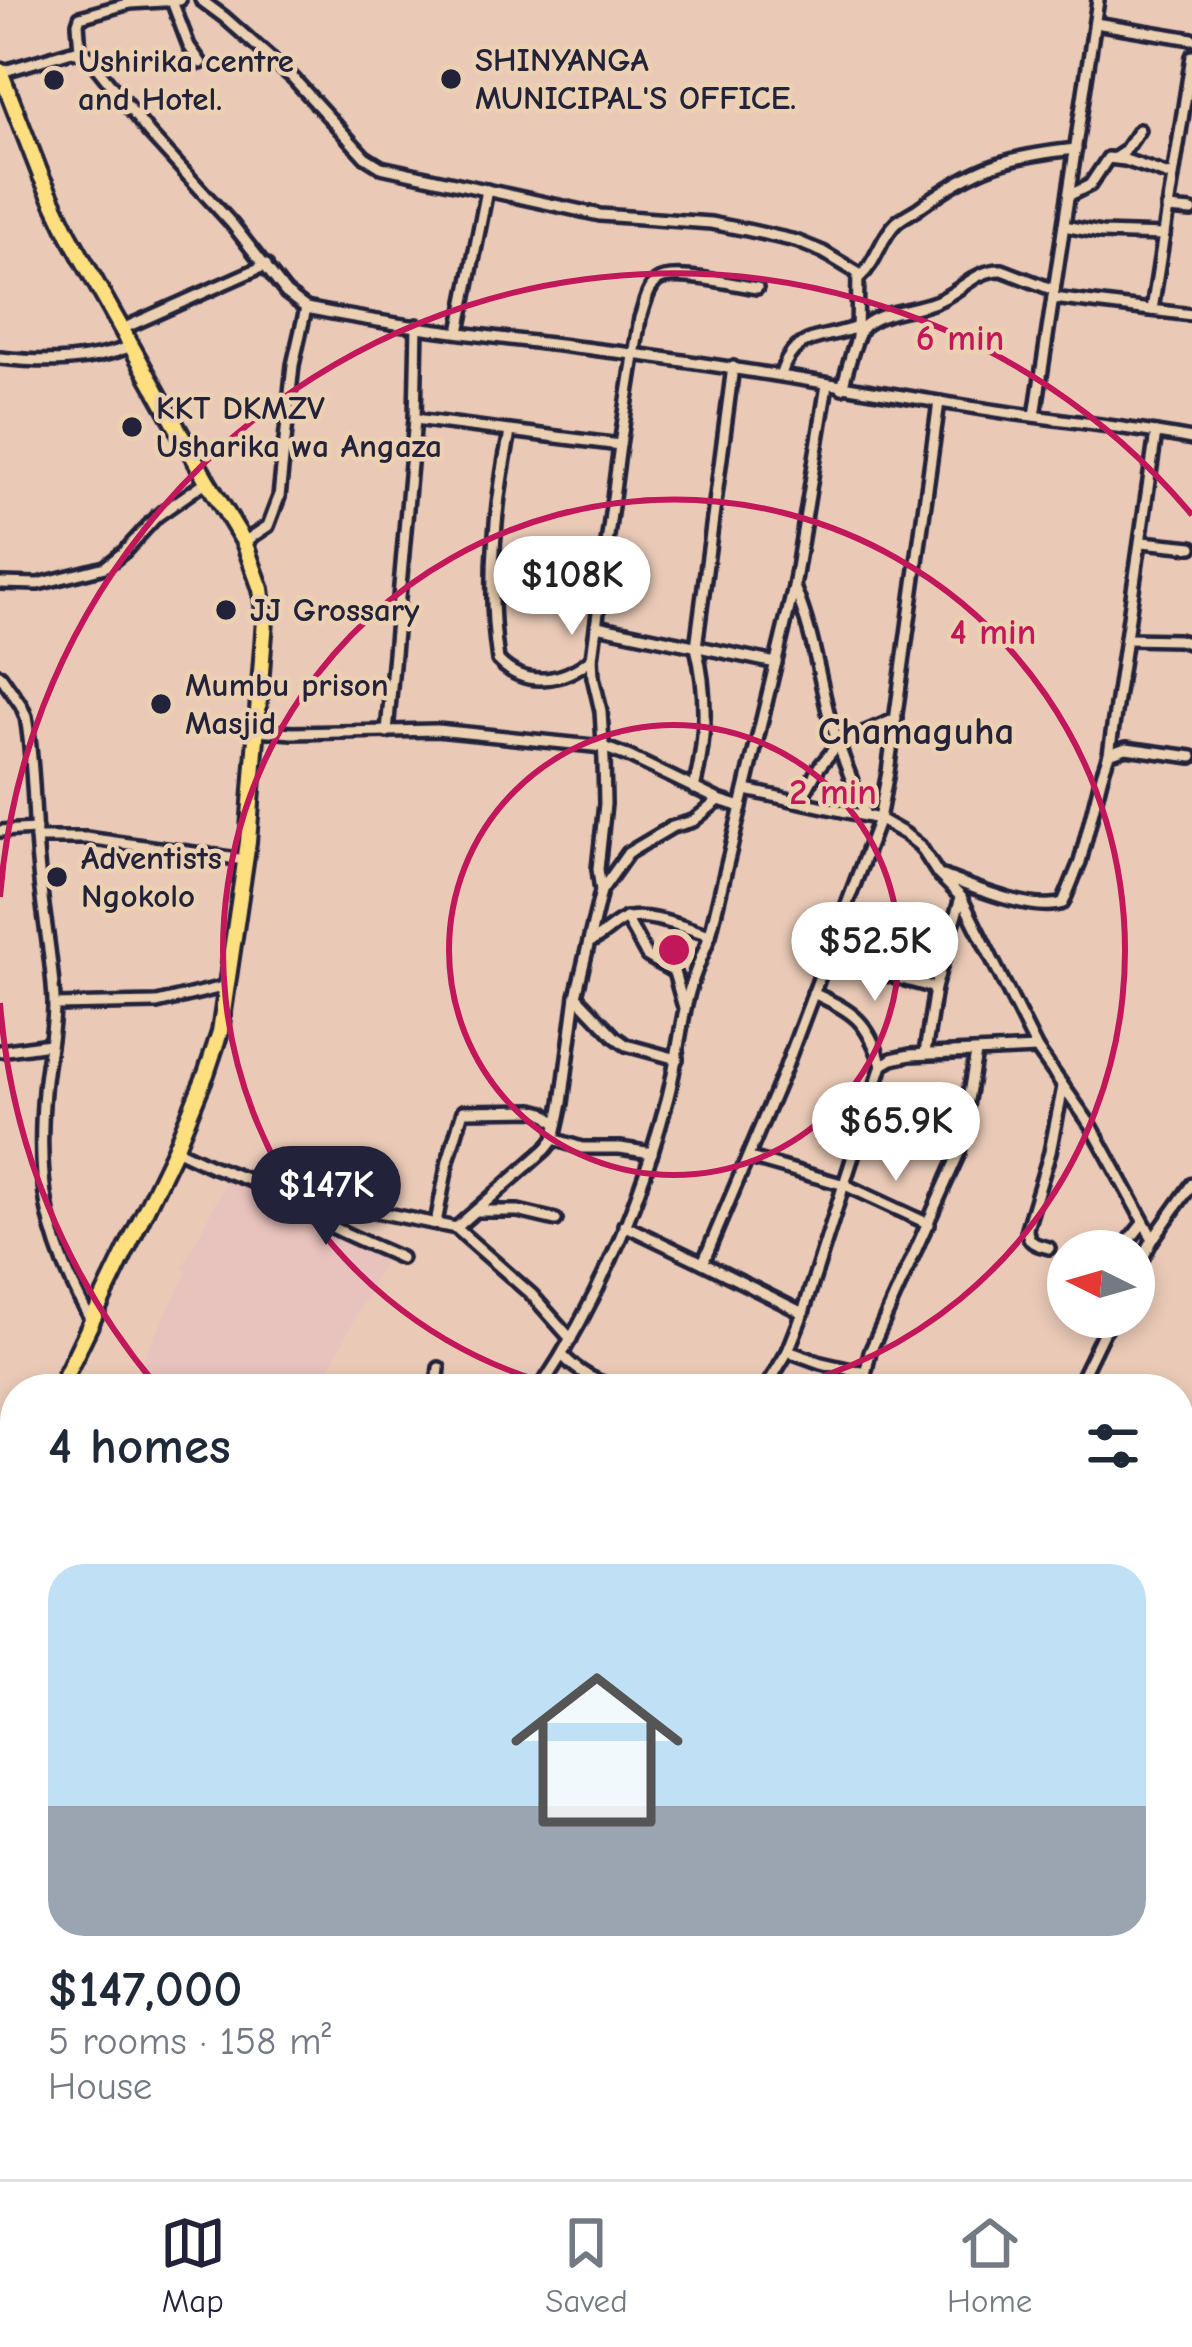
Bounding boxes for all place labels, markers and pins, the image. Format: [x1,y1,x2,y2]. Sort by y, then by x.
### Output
place label: SHINYANGA MUNICIPAL'S OFFICE. [475,41,796,117]
place label: Ushirika centre and Hotel. [78,42,294,118]
marker: SHINYANGA MUNICIPAL'S OFFICE. [438,66,464,92]
marker: Ushirika centre and Hotel. [41,67,67,93]
place label: KKT DKMZV Usharika wa Angaza [156,389,442,465]
marker: KKT DKMZV Usharika wa Angaza [119,414,145,440]
pin: $108K [488,536,656,638]
place label: JJ Grossary [250,591,420,629]
marker: JJ Grossary [213,597,239,623]
place label: Mumbu prison Masjid [185,666,389,742]
marker: Mumbu prison Masjid [148,691,174,717]
place label: Adventists Ngokolo [81,839,222,915]
marker: Adventists Ngokolo [44,864,70,890]
pin: $52.5K [777,902,973,1004]
centre of rings [653,929,695,971]
pin: $65.9K [798,1082,994,1184]
pin: $147K [242,1146,410,1248]

